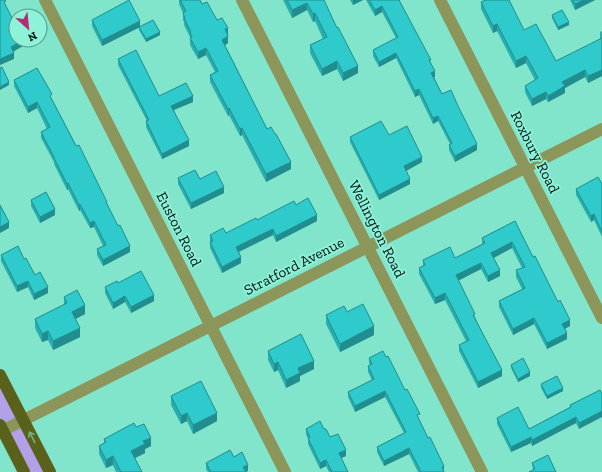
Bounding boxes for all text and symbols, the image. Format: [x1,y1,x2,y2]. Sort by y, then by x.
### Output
north arrow [8,8,48,48]
text: N [25,29,39,44]
street label: Roxbury Road [507,108,564,197]
street label: Wellington Road [345,177,410,281]
street label: Euston Road [153,189,206,270]
street label: Stratford Avenue [241,233,347,299]
one-way arrow [28,431,35,443]

